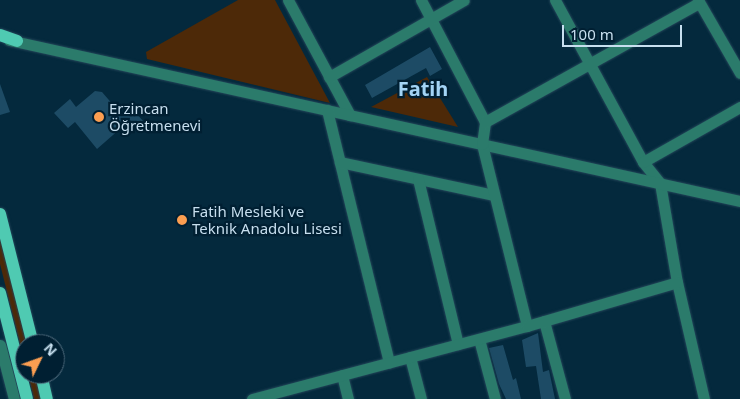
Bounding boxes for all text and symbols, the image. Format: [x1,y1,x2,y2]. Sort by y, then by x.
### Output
scale bar [565,15,685,47]
text: 100 m [570,24,614,44]
district label: Fatih [398,76,448,100]
place label: Erzincan Öğretmenevi [109,99,201,134]
marker: Erzincan Öğretmenevi [93,111,105,123]
place label: Fatih Mesleki ve Teknik Anadolu Lisesi [192,202,342,237]
marker: Fatih Mesleki ve Teknik Anadolu Lisesi [176,214,188,226]
north arrow [15,334,65,384]
text: N [40,339,62,360]

